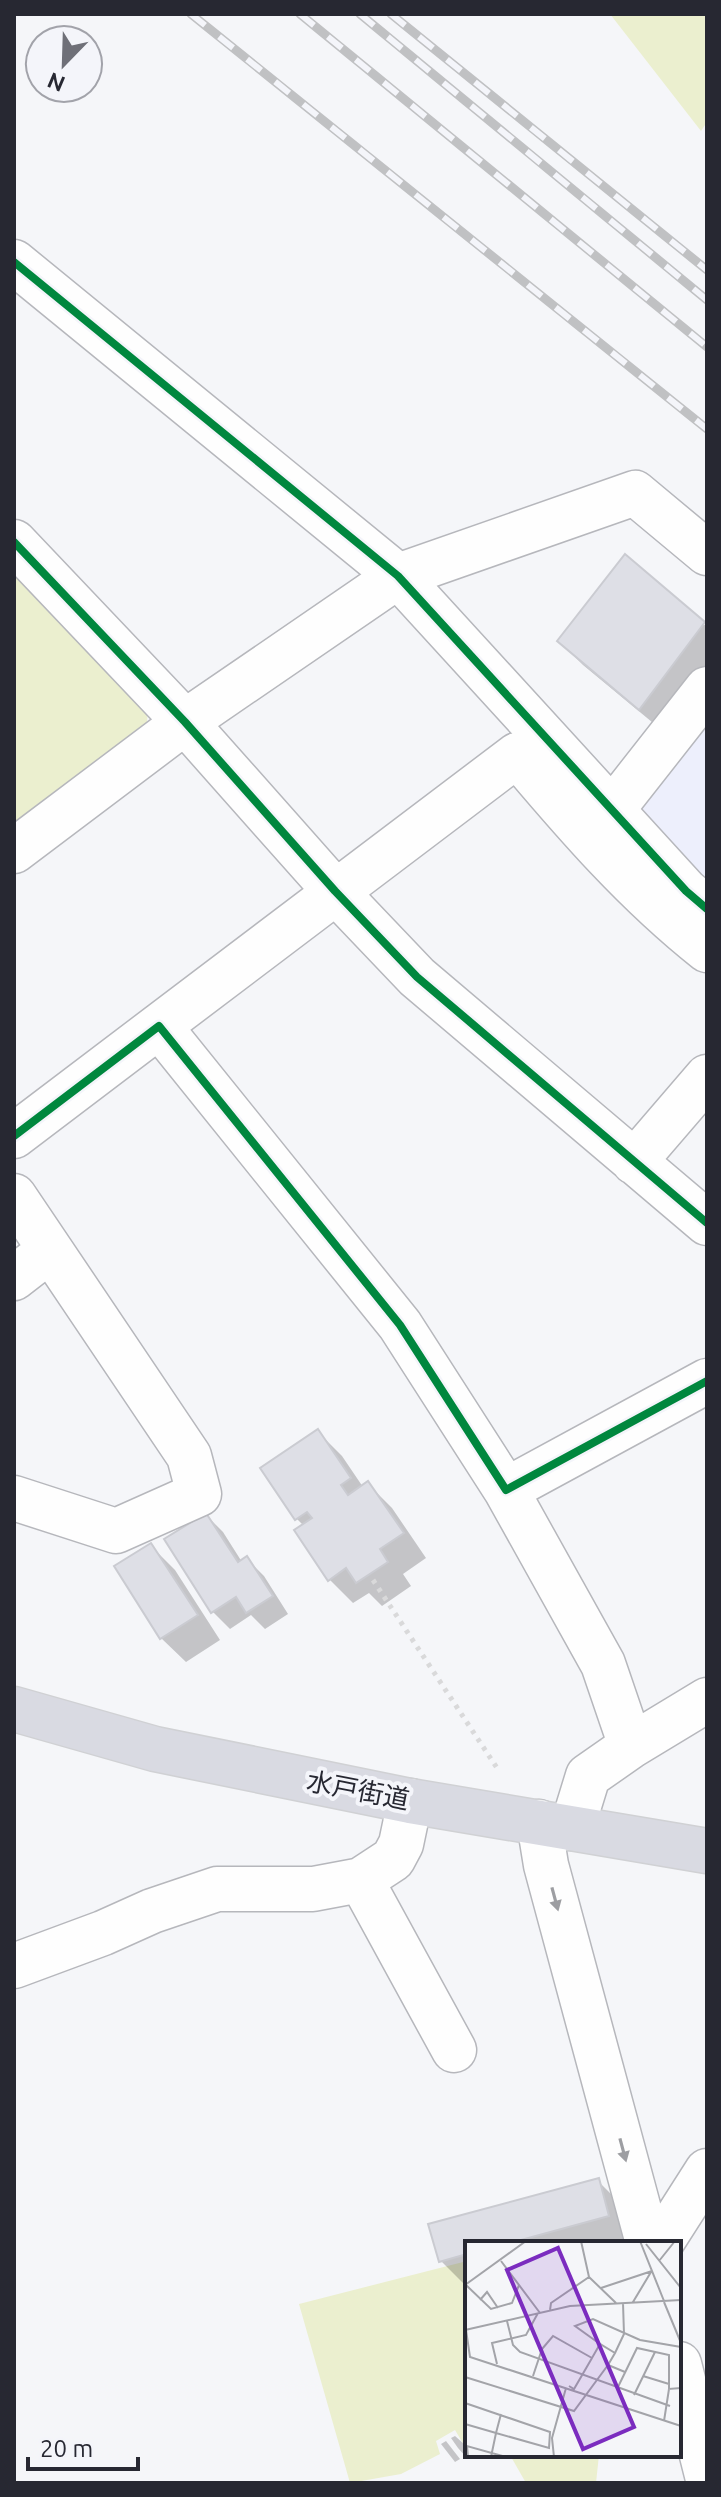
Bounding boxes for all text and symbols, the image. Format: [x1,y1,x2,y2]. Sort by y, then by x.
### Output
north arrow [24,24,104,104]
text: N [44,68,68,98]
street label: 水戸街道 [304,1766,412,1814]
one-way arrow [550,1886,562,1911]
one-way arrow [617,2138,630,2162]
inset map [465,2241,681,2457]
scale bar [28,2421,138,2471]
text: 20 m [40,2435,93,2462]

